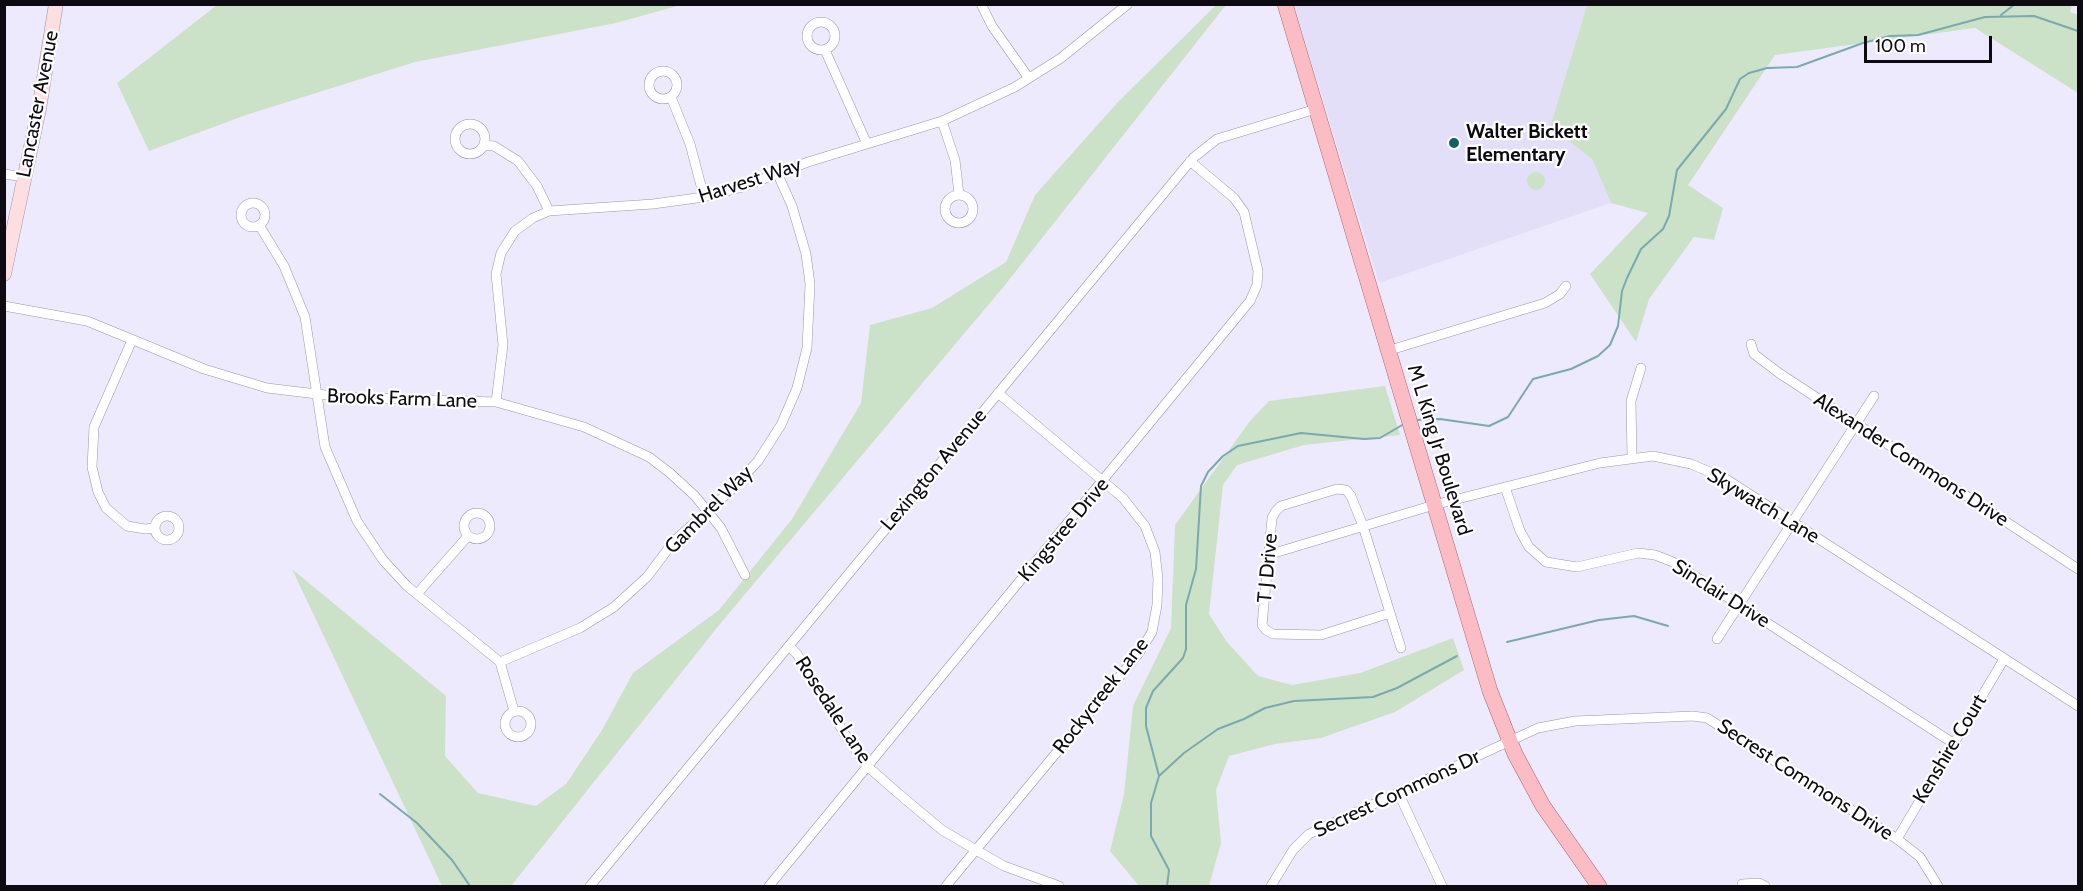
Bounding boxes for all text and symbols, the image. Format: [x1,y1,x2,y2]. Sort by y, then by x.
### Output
scale bar [1867,24,1994,62]
street label: Lancaster Avenue [12,29,64,179]
text: 100 m [1875,35,1926,57]
place label: Walter Bickett Elementary [1466,120,1588,167]
marker: Walter Bickett Elementary [1447,136,1461,150]
street label: Harvest Way [696,153,804,209]
street label: M L King Jr Boulevard [1402,362,1476,538]
street label: Brooks Farm Lane [327,384,477,414]
street label: Alexander Commons Drive [1809,388,2013,532]
street label: Lexington Avenue [876,404,992,536]
street label: Gambrel Way [660,461,758,559]
street label: Skywatch Lane [1703,463,1823,549]
street label: Kingstree Drive [1014,473,1114,587]
street label: T J Drive [1253,532,1283,604]
street label: Sinclair Drive [1668,555,1774,633]
street label: Rockycreek Lane [1048,633,1154,759]
street label: Rosedale Lane [790,652,876,768]
street label: Kenshire Court [1908,690,1992,808]
street label: Secrest Commons Drive [1713,714,1897,846]
street label: Secrest Commons Dr [1310,745,1484,843]

